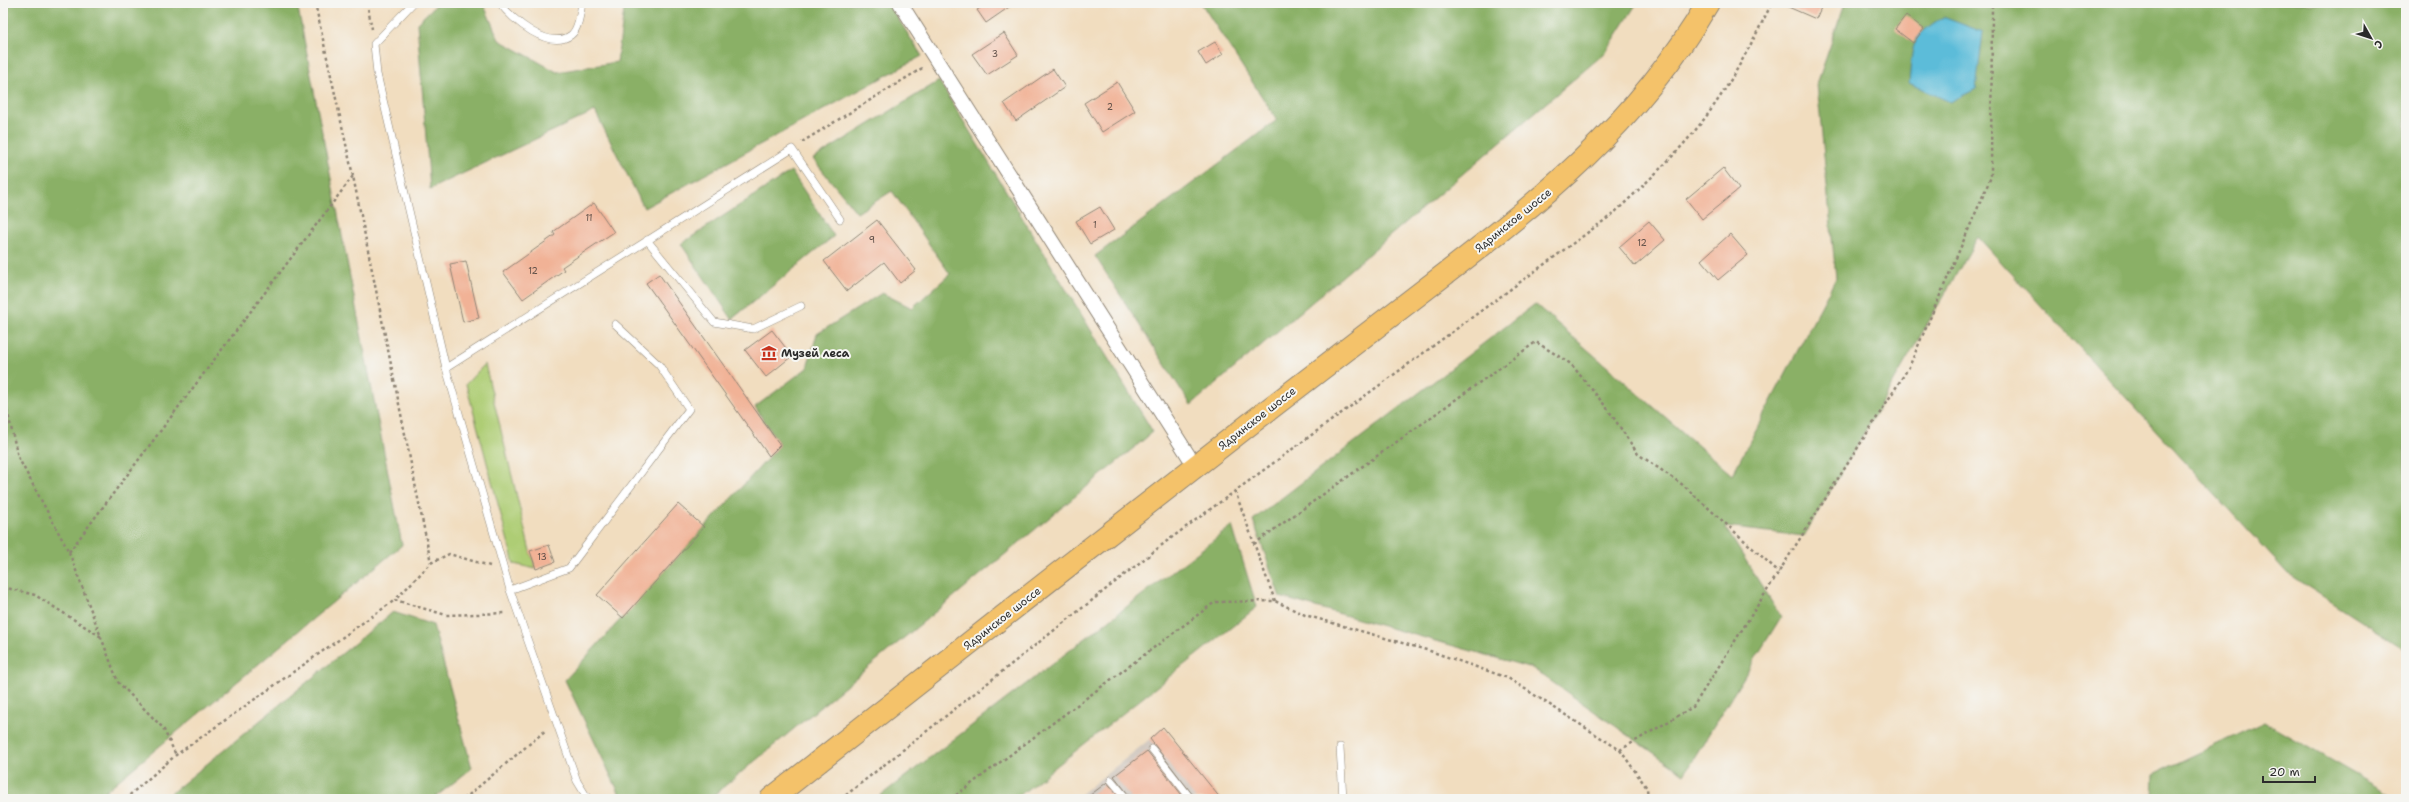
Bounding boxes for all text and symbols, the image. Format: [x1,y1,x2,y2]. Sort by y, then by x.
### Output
north arrow [2351,18,2391,58]
text: С [2370,37,2386,52]
house number: 3 [992,48,998,60]
house number: 2 [1107,101,1113,113]
street label: Ядринское шоссе [1472,185,1555,256]
house number: 11 [585,212,593,224]
house number: 1 [1093,219,1097,231]
house number: 9 [869,234,875,246]
house number: 12 [1637,237,1647,249]
house number: 12 [528,265,538,277]
museum icon: Музей леса [760,344,778,362]
place label: Музей леса [781,346,850,361]
street label: Ядринское шоссе [1216,383,1299,453]
house number: 13 [537,551,547,563]
street label: Ядринское шоссе [961,583,1044,653]
scale bar [2263,758,2315,784]
text: 20 m [2269,764,2300,780]

